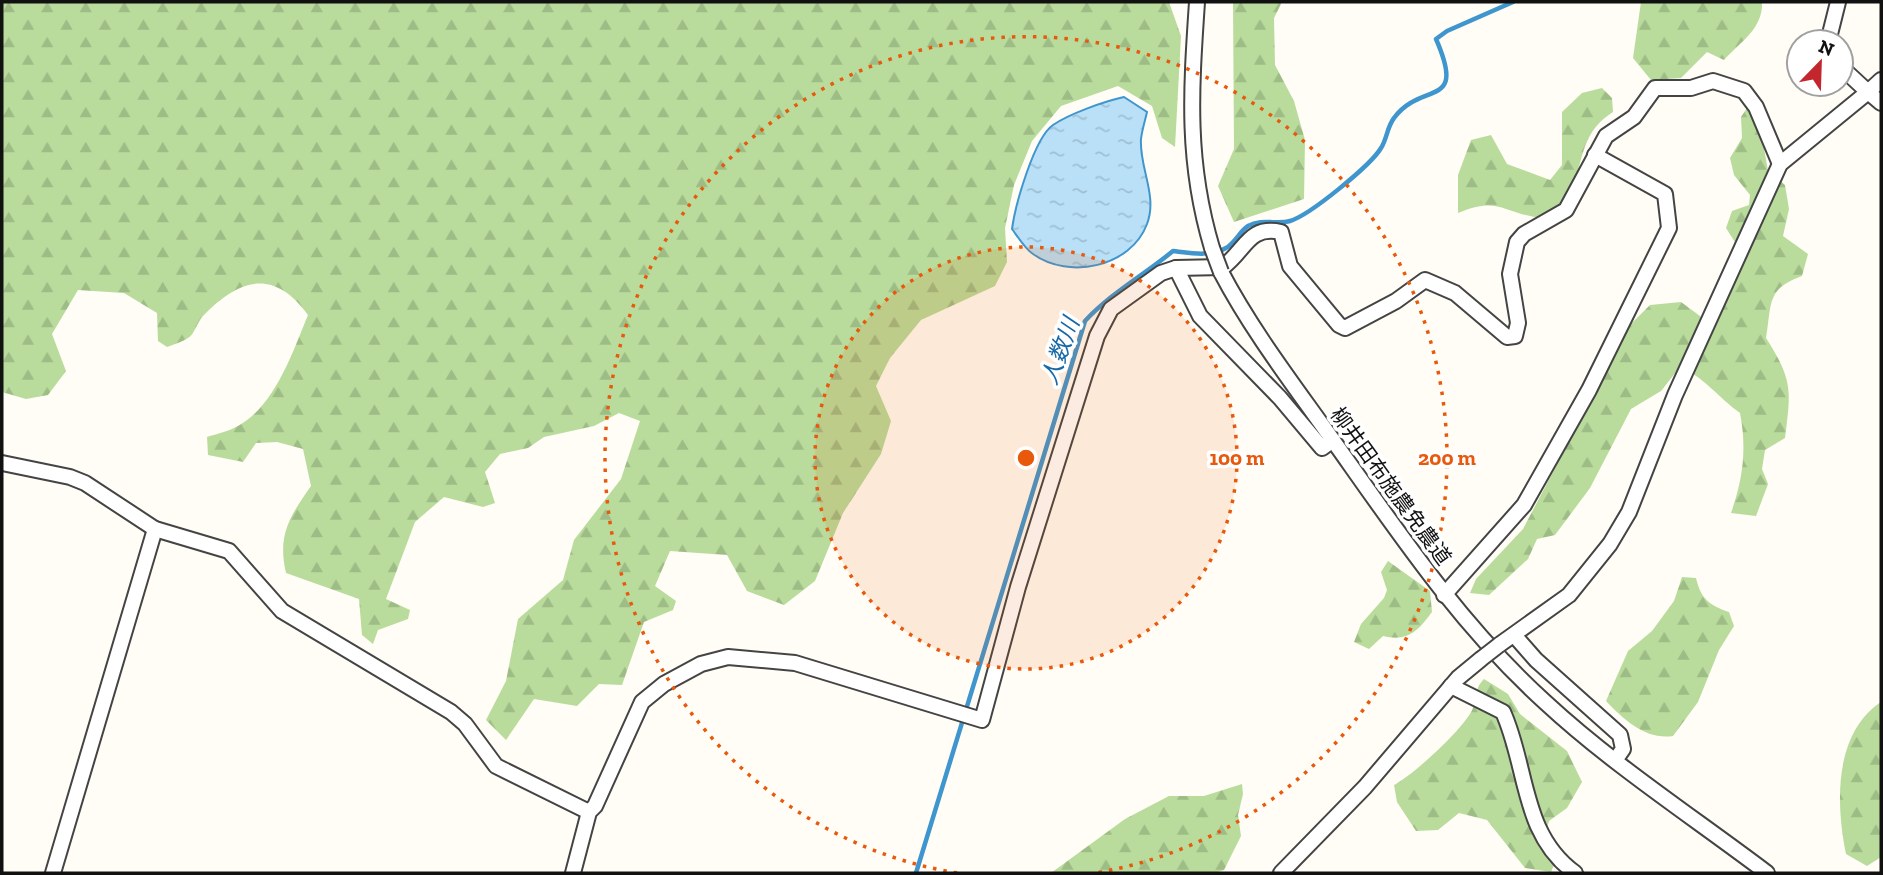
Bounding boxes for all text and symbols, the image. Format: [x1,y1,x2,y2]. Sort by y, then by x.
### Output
north arrow [1785,28,1855,98]
text: N [1815,34,1838,61]
water label: 人数川 [1035,311,1086,388]
street label: 柳井田布施農免農道 [1325,402,1457,570]
text: 100 m [1210,445,1265,470]
text: 200 m [1418,445,1476,470]
centre of rings [1014,446,1038,470]

